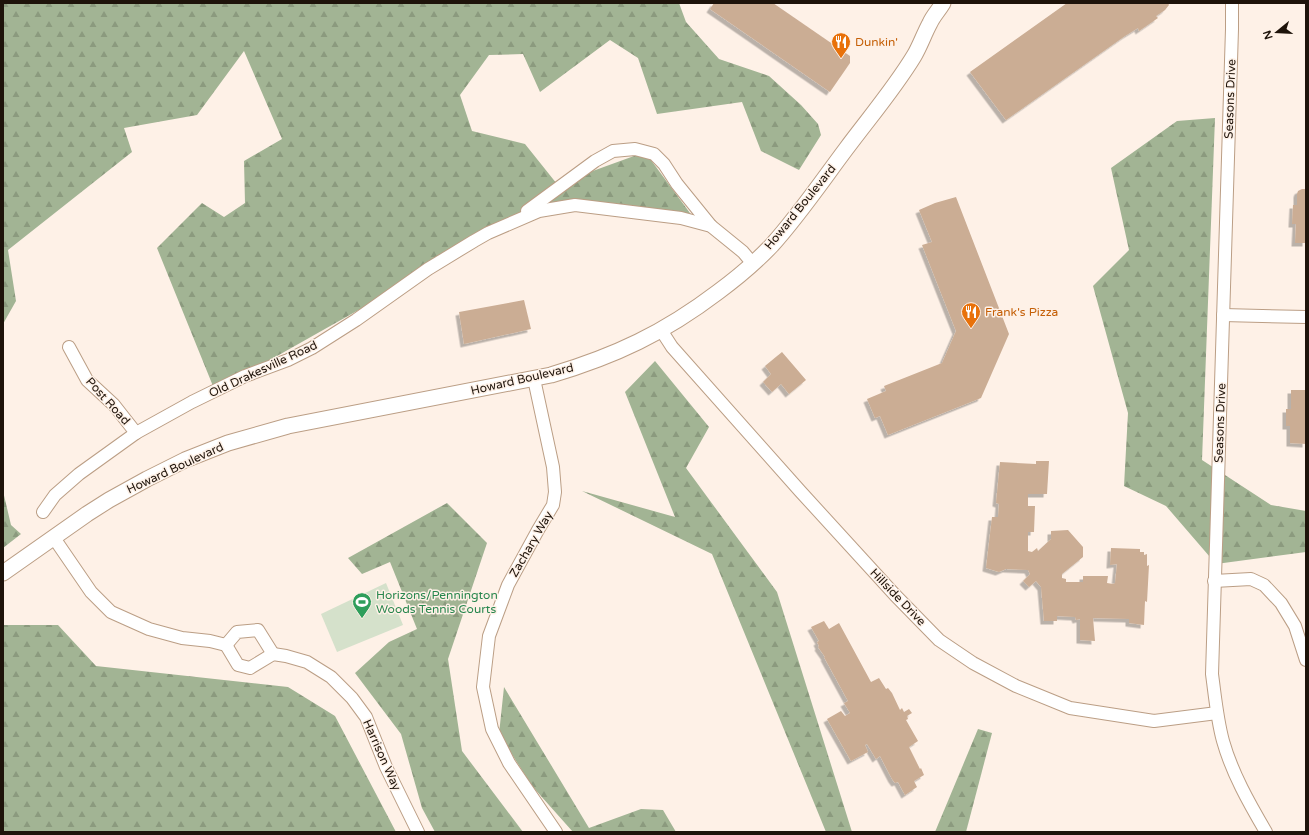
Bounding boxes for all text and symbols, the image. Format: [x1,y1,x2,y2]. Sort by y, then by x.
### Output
north arrow [1257,12,1297,52]
text: N [1260,29,1276,41]
restaurant icon: Dunkin' [830,31,852,59]
place label: Dunkin' [855,35,898,49]
street label: Seasons Drive [1222,59,1238,139]
street label: Howard Boulevard [762,162,838,252]
restaurant icon: Frank's Pizza [960,301,982,329]
place label: Frank's Pizza [985,305,1058,319]
street label: Old Drakesville Road [207,338,319,400]
street label: Howard Boulevard [469,360,575,398]
street label: Post Road [83,374,133,428]
street label: Seasons Drive [1212,383,1228,463]
street label: Howard Boulevard [124,439,226,497]
street label: Zachary Way [507,508,556,579]
street label: Hillside Drive [867,566,929,629]
place label: Horizons/Pennington Woods Tennis Courts [376,588,498,616]
sports icon: Horizons/Pennington Woods Tennis Courts [351,591,373,619]
street label: Harrison Way [360,717,404,793]

